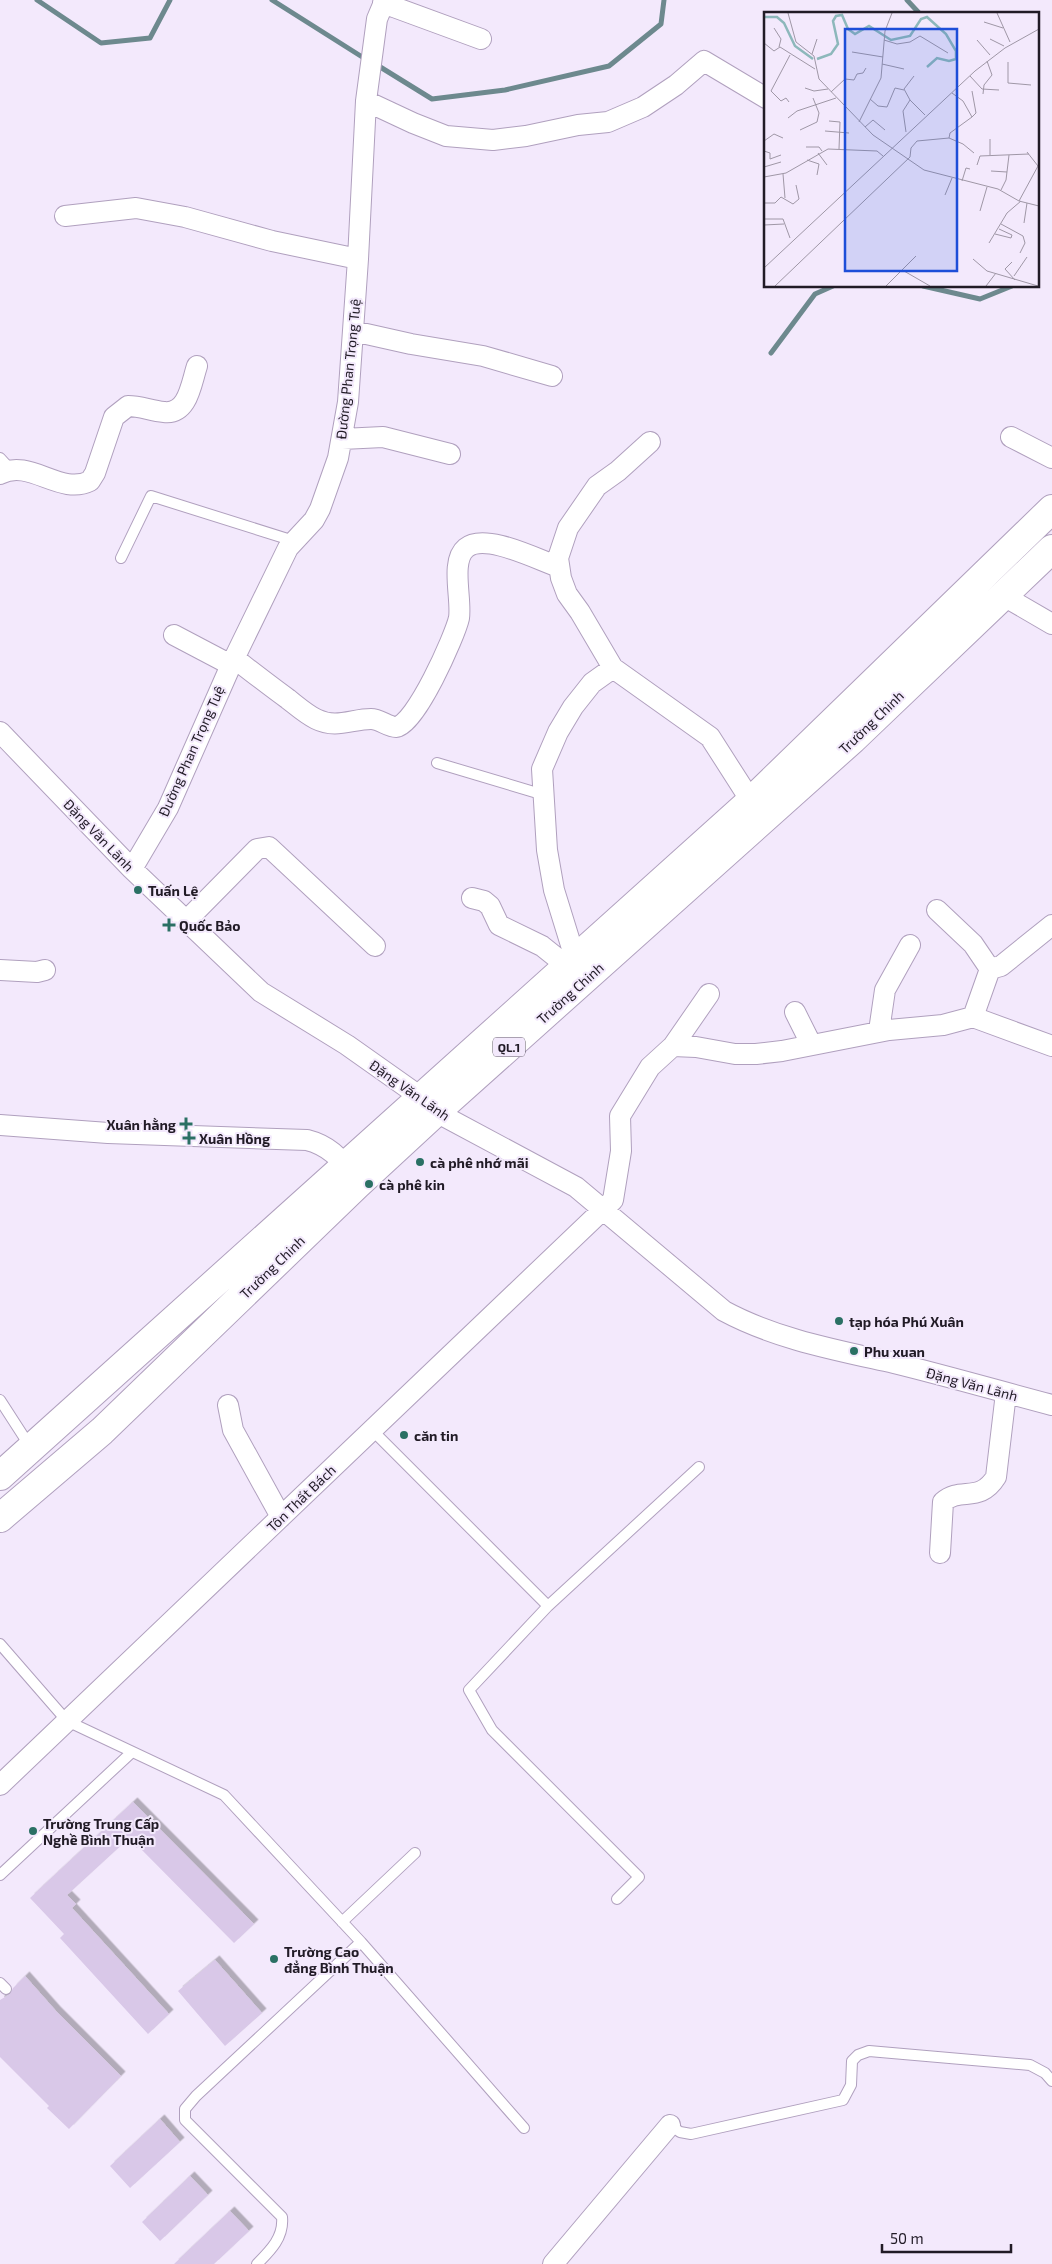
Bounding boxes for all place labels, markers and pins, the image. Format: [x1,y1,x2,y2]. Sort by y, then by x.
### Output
place label: Tuấn Lệ [148,882,199,899]
marker: Tuấn Lệ [132,884,144,896]
place label: Quốc Bảo [179,917,241,935]
marker: Quốc Bảo [163,919,175,931]
place label: Xuân hằng [106,1116,176,1133]
marker: Xuân hằng [180,1118,192,1130]
place label: Xuân Hồng [199,1130,270,1147]
marker: Xuân Hồng [183,1132,195,1144]
place label: cà phê nhớ mãi [430,1154,529,1171]
marker: cà phê nhớ mãi [414,1156,426,1168]
place label: cà phê kin [379,1176,445,1193]
marker: cà phê kin [363,1178,375,1190]
place label: tạp hóa Phú Xuân [849,1313,964,1330]
marker: tạp hóa Phú Xuân [833,1315,845,1327]
place label: Phu xuan [864,1343,925,1360]
marker: Phu xuan [848,1345,860,1357]
place label: căn tin [414,1427,458,1444]
marker: căn tin [398,1429,410,1441]
place label: Trường Trung Cấp Nghề Bình Thuận [43,1815,159,1848]
marker: Trường Trung Cấp Nghề Bình Thuận [27,1825,39,1837]
place label: Trường Cao đẳng Bình Thuận [284,1943,394,1976]
marker: Trường Cao đẳng Bình Thuận [268,1953,280,1965]

